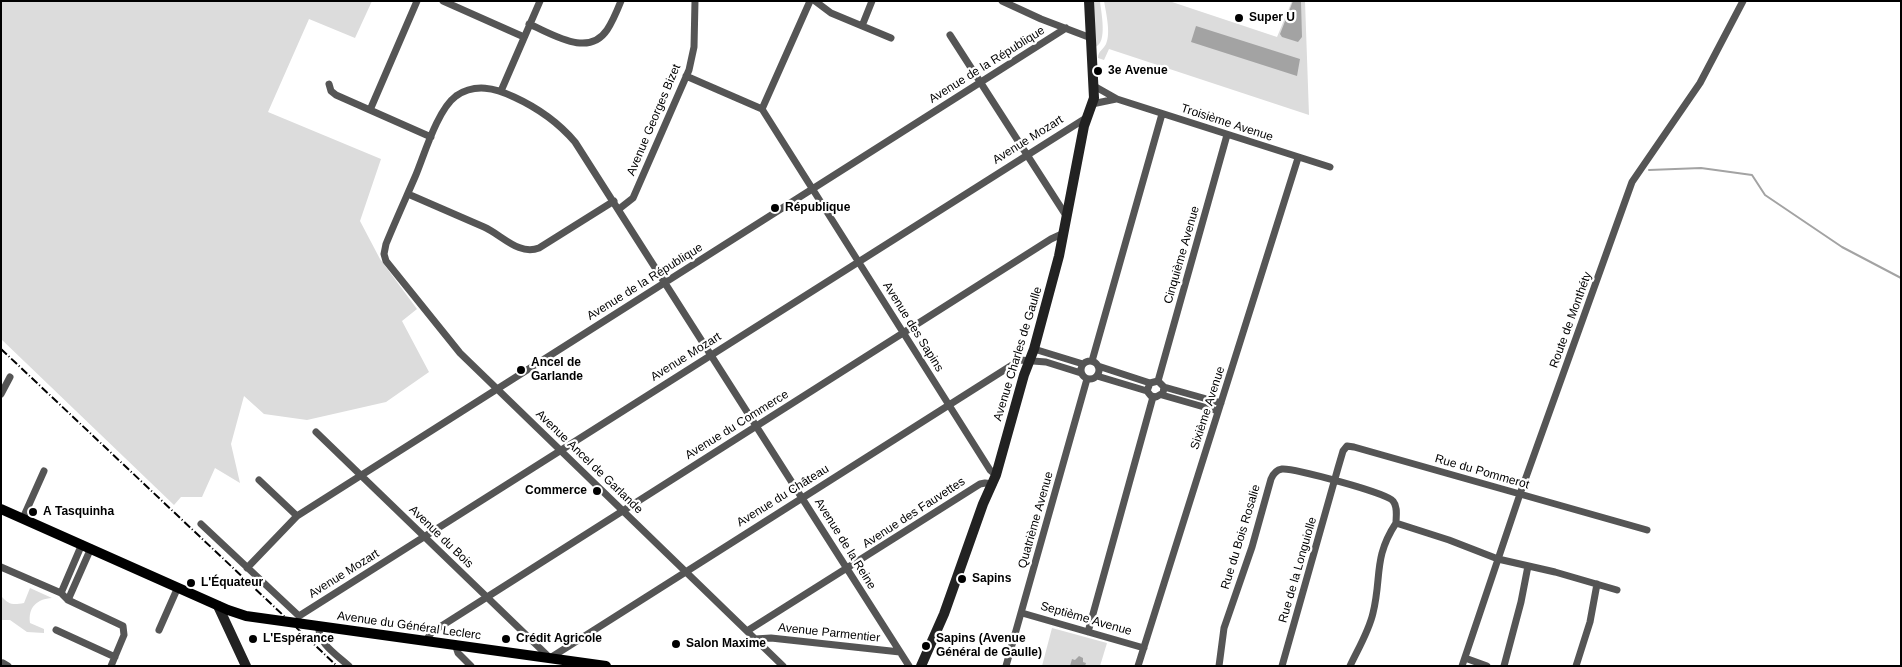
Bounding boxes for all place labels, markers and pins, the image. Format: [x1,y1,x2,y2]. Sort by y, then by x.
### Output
place label: Super U [1249,11,1295,25]
marker: Super U [1233,12,1245,24]
place label: 3e Avenue [1108,64,1168,78]
marker: 3e Avenue [1092,65,1104,77]
place label: République [785,201,850,215]
marker: République [769,202,781,214]
place label: Ancel de Garlande [531,356,583,384]
marker: Ancel de Garlande [515,364,527,376]
place label: Commerce [525,484,587,498]
marker: Commerce [591,485,603,497]
place label: A Tasquinha [43,505,114,519]
marker: A Tasquinha [27,506,39,518]
place label: Sapins [972,572,1011,586]
marker: Sapins [956,573,968,585]
place label: L'Équateur [201,576,263,590]
marker: L'Équateur [185,577,197,589]
place label: L'Espérance [263,632,334,646]
place label: Crédit Agricole [516,632,602,646]
place label: Sapins (Avenue Général de Gaulle) [936,632,1042,660]
marker: L'Espérance [247,633,259,645]
marker: Crédit Agricole [500,633,512,645]
place label: Salon Maxime [686,637,766,651]
marker: Salon Maxime [670,638,682,650]
marker: Sapins (Avenue Général de Gaulle) [920,640,932,652]

